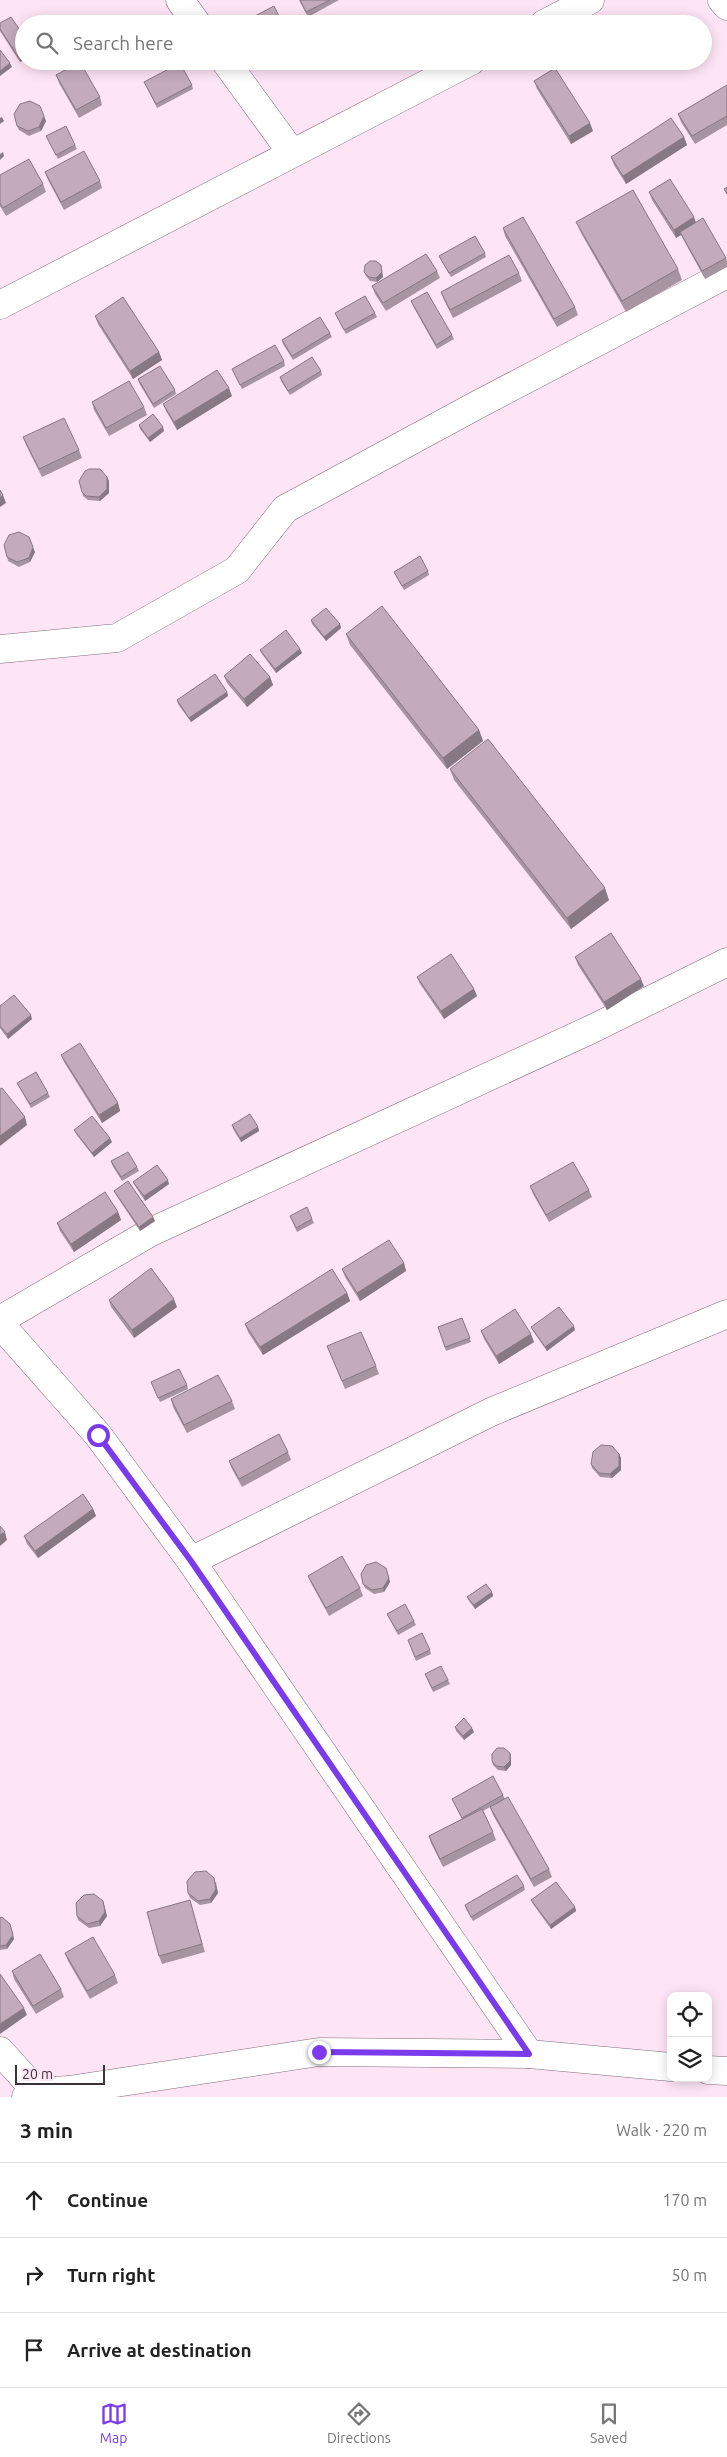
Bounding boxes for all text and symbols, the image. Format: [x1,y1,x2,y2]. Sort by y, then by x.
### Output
search box [15,15,712,70]
icon: search [33,29,61,57]
text: Search here [73,32,173,54]
route start [87,1424,110,1447]
map controls [667,1992,712,2082]
button: locate [667,1992,712,2037]
button: layers [667,2037,712,2082]
route end [308,2041,331,2064]
scale bar [15,2062,105,2085]
text: 20 m [22,2066,53,2082]
text: 3 min [20,2118,73,2142]
text: Walk · 220 m [616,2121,707,2139]
icon: ahead [20,2186,48,2214]
text: Continue [67,2189,148,2211]
text: 170 m [662,2191,707,2209]
icon: right [20,2261,48,2289]
text: Turn right [67,2264,155,2286]
text: 50 m [671,2266,707,2284]
icon: arrive [20,2336,48,2364]
text: Arrive at destination [67,2339,252,2361]
tab: Map [100,2400,128,2446]
tab: Directions [327,2400,391,2446]
tab: Saved [590,2400,627,2446]

